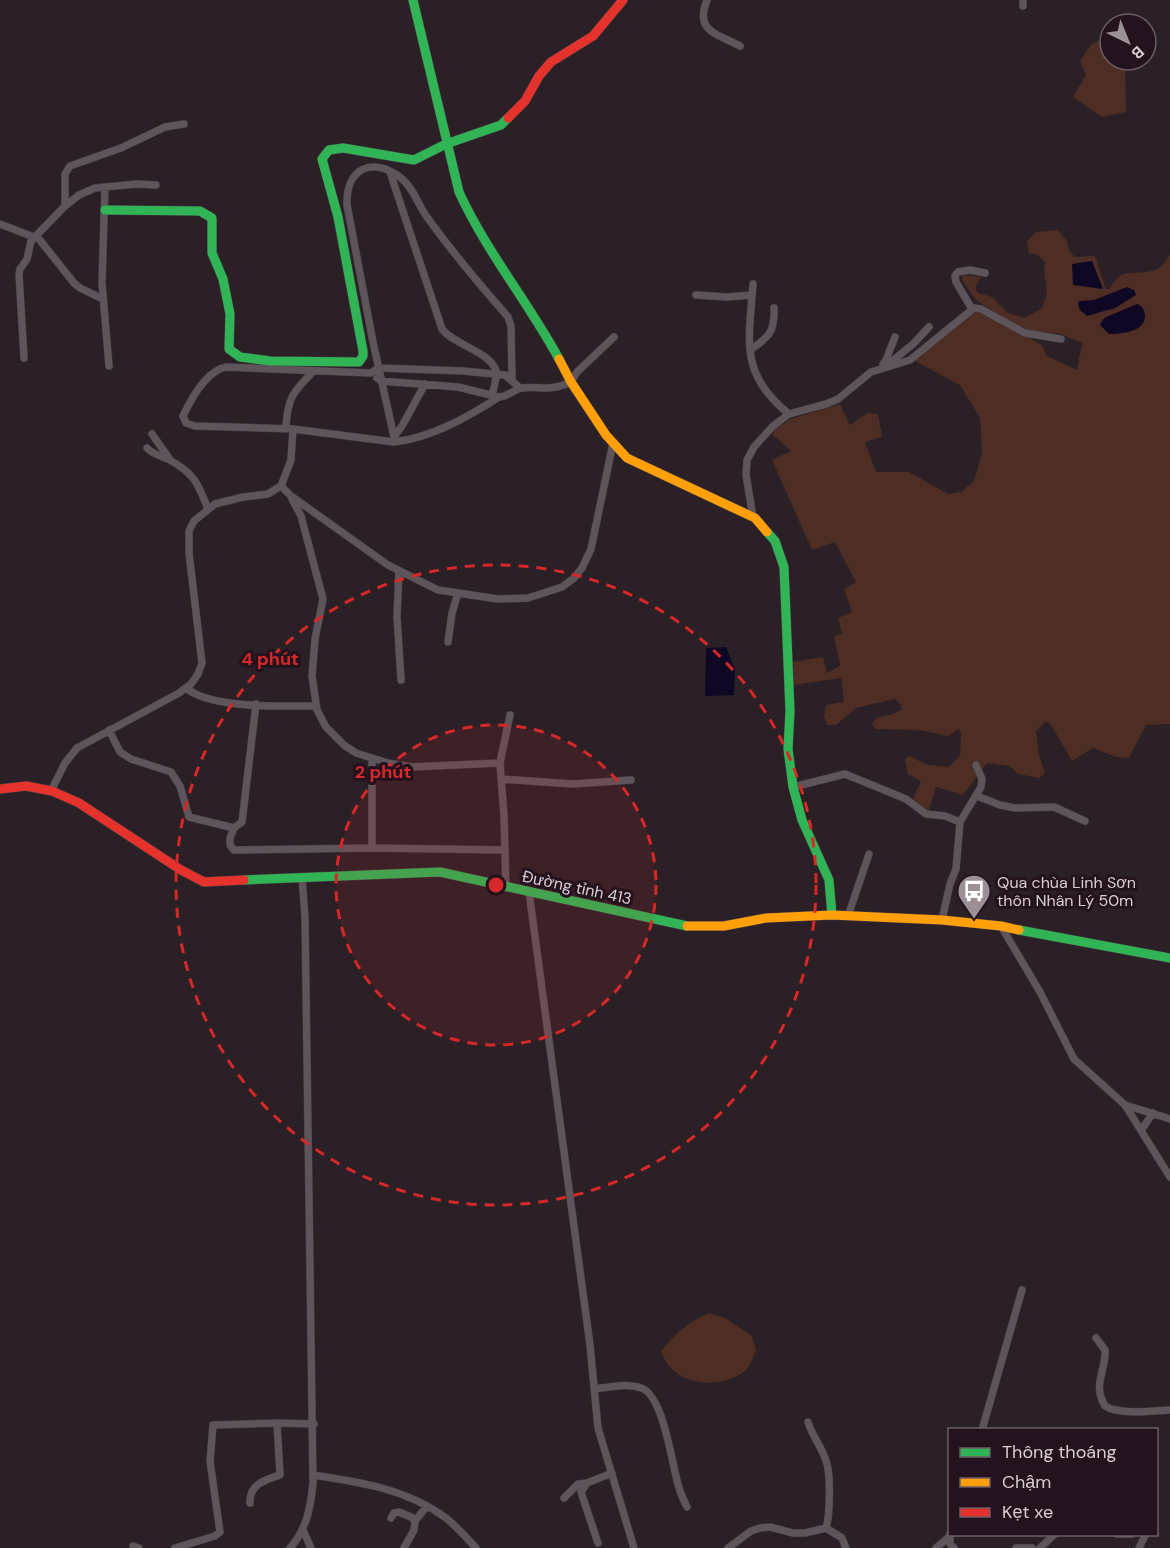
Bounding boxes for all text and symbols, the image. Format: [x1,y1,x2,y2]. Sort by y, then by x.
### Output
north arrow [1098,12,1158,72]
text: B [1127,41,1149,64]
text: 4 phút [241,647,299,671]
text: 2 phút [355,760,411,784]
street label: Đường tỉnh 413 [520,866,634,909]
place label: Qua chùa Linh Sơn thôn Nhân Lý 50m [997,872,1136,911]
bus stop icon: Qua chùa Linh Sơn thôn Nhân Lý 50m [956,873,992,920]
centre of rings [486,875,506,895]
legend [948,1428,1158,1536]
text: Thông thoáng [1002,1440,1117,1464]
text: Chậm [1002,1470,1051,1494]
text: Kẹt xe [1002,1500,1053,1524]

